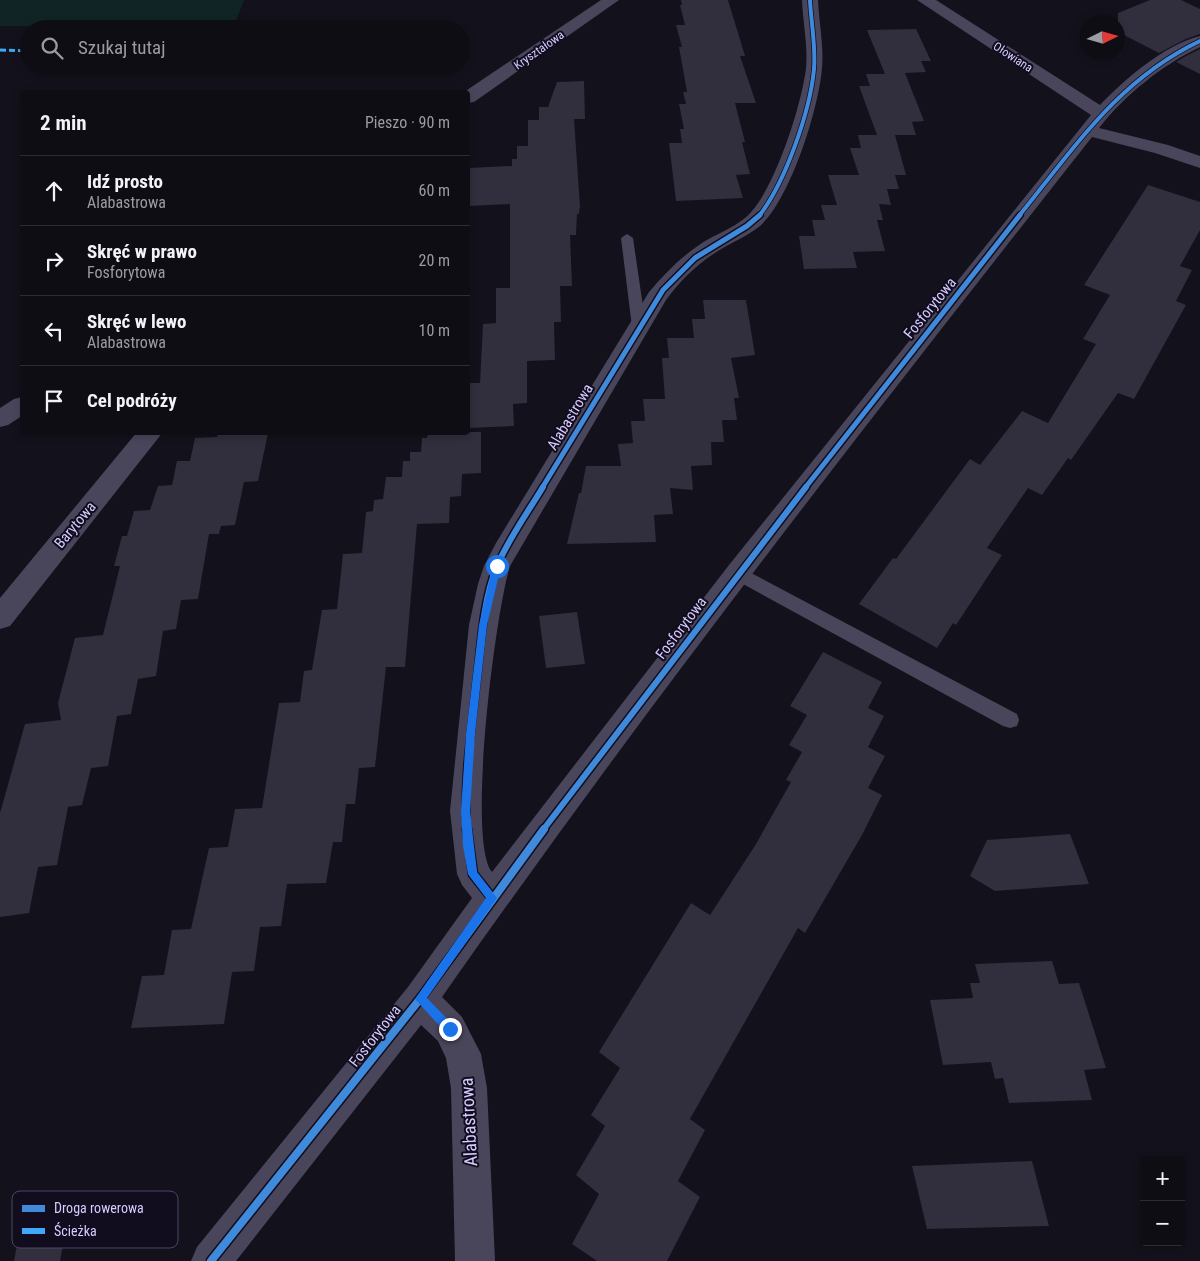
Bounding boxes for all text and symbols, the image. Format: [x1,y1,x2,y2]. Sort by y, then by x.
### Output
north arrow [1080,15,1125,60]
search box [20,20,470,75]
street label: Kryształowa [511,28,567,72]
icon: search [38,34,66,62]
text: Szukaj tutaj [78,36,165,59]
street label: Ołowiana [991,39,1036,75]
text: 2 min [40,111,87,135]
text: Pieszo · 90 m [365,113,450,132]
text: Idź prosto [87,170,163,193]
icon: ahead [40,177,68,205]
text: 60 m [418,181,450,200]
text: Alabastrowa [87,193,166,212]
text: Skręć w prawo [87,240,197,263]
icon: right [40,247,68,275]
text: 20 m [418,251,450,270]
text: Fosforytowa [87,263,165,282]
street label: Fosforytowa [900,274,960,342]
text: Skręć w lewo [87,310,186,333]
icon: left [40,317,68,345]
text: 10 m [418,321,450,340]
text: Alabastrowa [87,333,166,352]
street label: Alabastrowa [543,381,597,453]
icon: arrive [40,387,68,415]
text: Cel podróży [87,389,177,412]
street label: Barytowa [50,498,100,552]
route start [486,555,509,578]
street label: Fosforytowa [652,593,710,663]
street label: Fosforytowa [345,1002,405,1070]
route end [439,1018,462,1041]
street label: Alabastrowa [456,1077,481,1167]
map controls [1140,1156,1185,1246]
button: + [1140,1156,1185,1201]
legend [12,1191,178,1248]
text: Droga rowerowa [54,1200,144,1216]
button: − [1140,1201,1185,1246]
text: Ścieżka [54,1222,97,1239]

